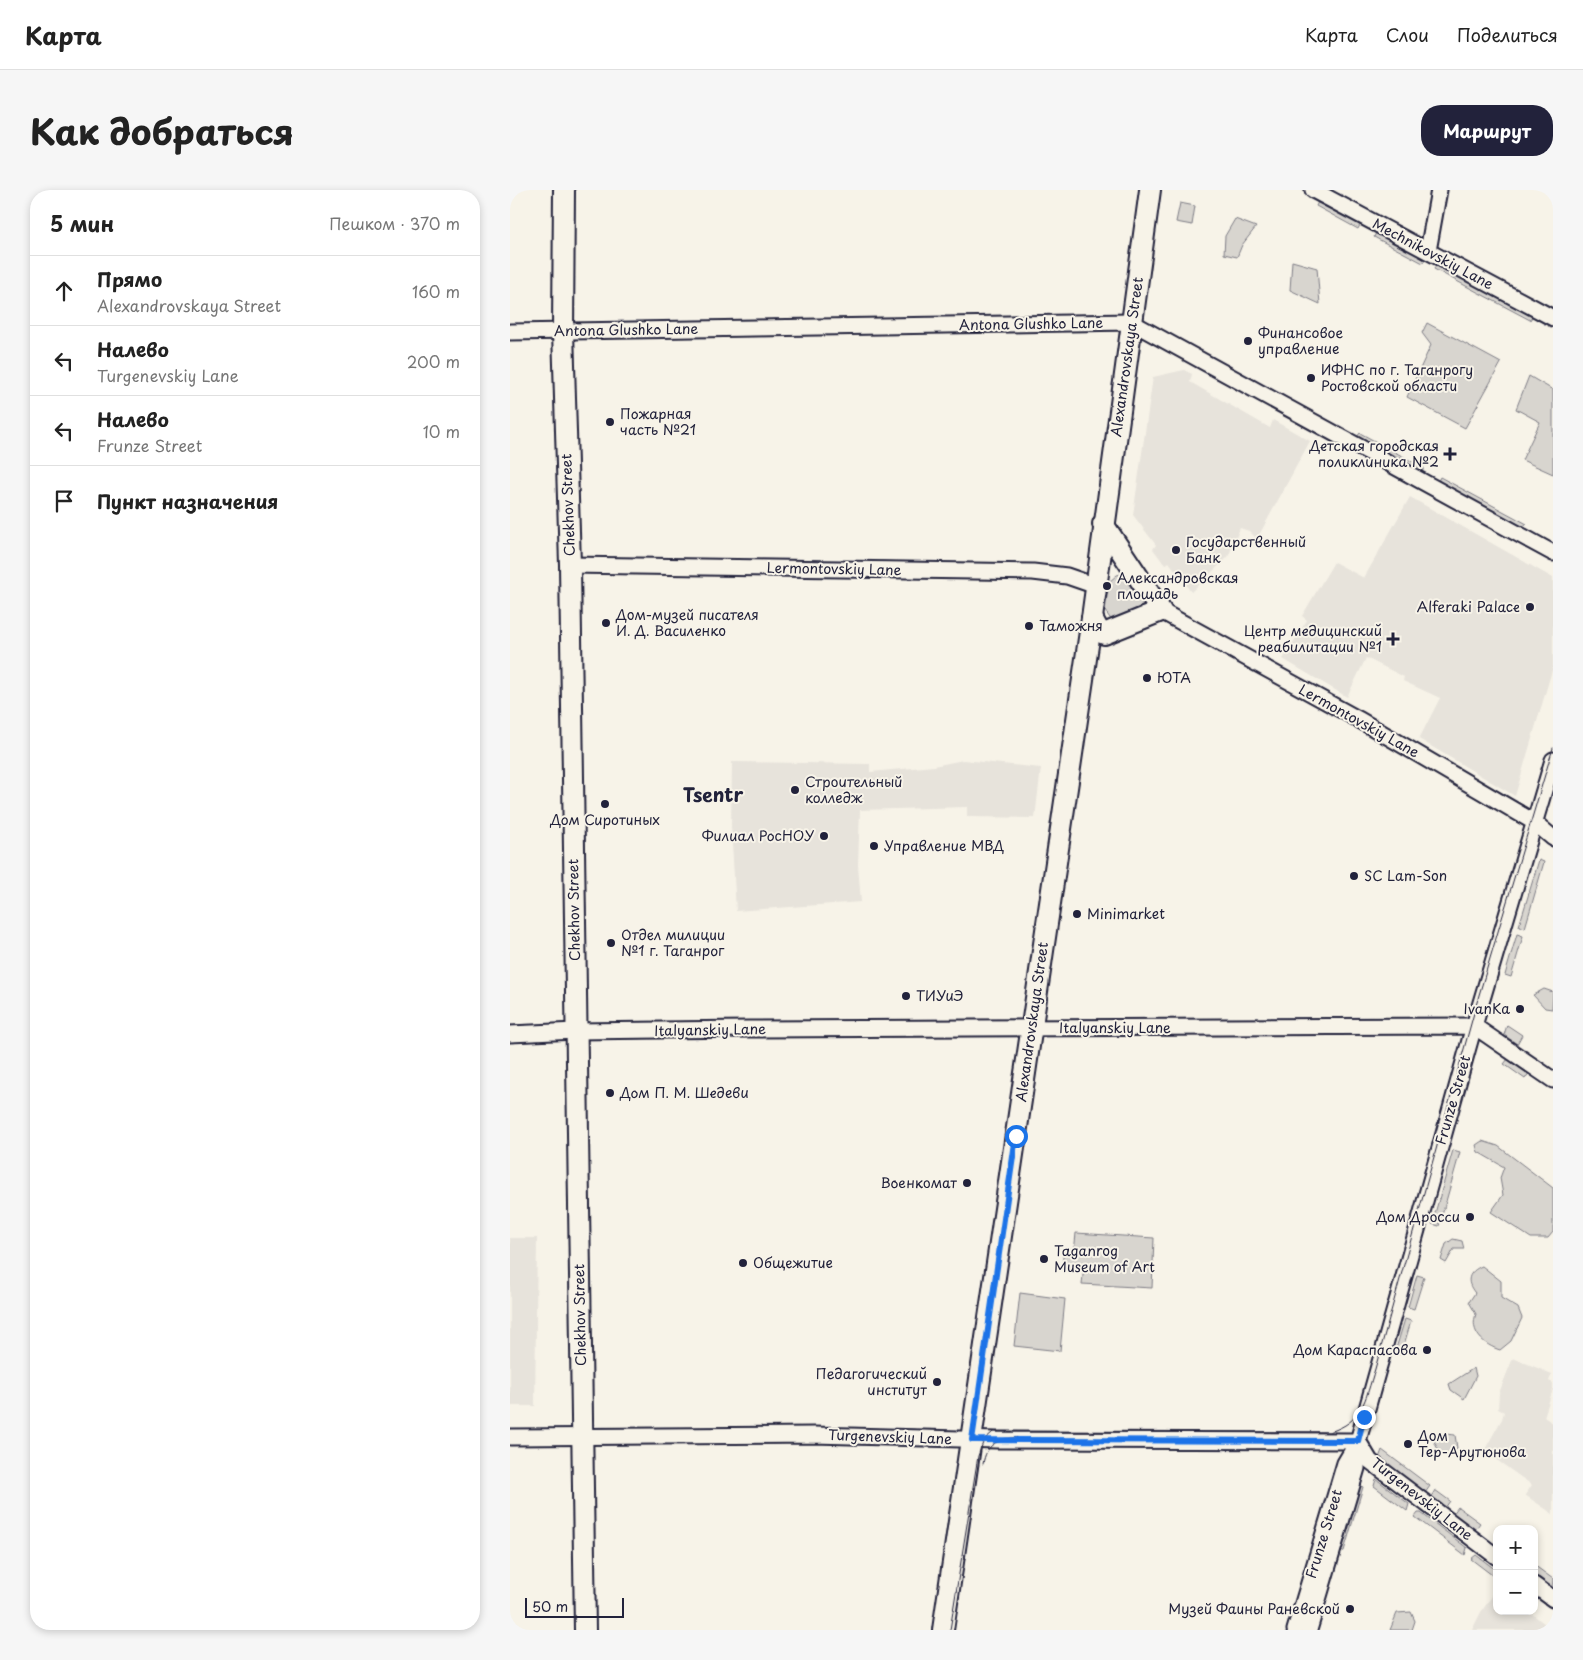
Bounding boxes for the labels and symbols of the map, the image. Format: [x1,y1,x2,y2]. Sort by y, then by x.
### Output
street label: Mechnikovskiy Lane [1369,213,1498,294]
street label: Alexandrovskaya Street [1105,275,1148,438]
street label: Antona Glushko Lane [959,312,1103,335]
street label: Antona Glushko Lane [554,318,698,341]
place label: Финансовое управление [1258,322,1343,359]
marker: Финансовое управление [1242,335,1254,347]
place label: ИФНС по г. Таганрогу Ростовской области [1321,359,1473,396]
marker: ИФНС по г. Таганрогу Ростовской области [1305,372,1317,384]
place label: Пожарная часть №21 [620,403,696,440]
marker: Пожарная часть №21 [604,416,616,428]
place label: Детская городская поликлиника №2 [1308,435,1439,472]
marker: Детская городская поликлиника №2 [1443,447,1457,461]
street label: Chekhov Street [555,453,580,557]
place label: Государственный Банк [1186,531,1306,568]
marker: Государственный Банк [1170,544,1182,556]
street label: Lermontovskiy Lane [766,557,902,580]
place label: Александровская площадь [1117,567,1239,604]
marker: Александровская площадь [1101,580,1113,592]
place label: Alferaki Palace [1417,596,1520,617]
marker: Alferaki Palace [1524,601,1536,613]
place label: Дом-музей писателя И. Д. Василенко [615,604,759,641]
place label: Таможня [1039,615,1103,636]
marker: Дом-музей писателя И. Д. Василенко [600,617,612,629]
marker: Таможня [1023,620,1035,632]
place label: Центр медицинский реабилитации №1 [1244,620,1382,657]
marker: Центр медицинский реабилитации №1 [1386,632,1400,646]
place label: ЮТА [1157,667,1191,688]
marker: ЮТА [1141,672,1153,684]
street label: Lermontovskiy Lane [1295,679,1423,763]
place label: Строительный колледж [805,771,903,808]
district label: Tsentr [683,780,743,808]
marker: Строительный колледж [789,784,801,796]
marker: Дом Сиротиных [599,798,611,810]
place label: Дом Сиротиных [549,809,660,830]
place label: Филиал РосНОУ [702,825,814,846]
marker: Филиал РосНОУ [818,830,830,842]
place label: Управление МВД [884,835,1004,856]
marker: Управление МВД [868,840,880,852]
street label: Chekhov Street [562,858,585,961]
place label: SC Lam-Son [1364,865,1447,886]
marker: SC Lam-Son [1348,870,1360,882]
place label: Minimarket [1087,903,1165,924]
marker: Minimarket [1071,908,1083,920]
place label: Отдел милиции №1 г. Таганрог [621,924,725,961]
marker: Отдел милиции №1 г. Таганрог [605,937,617,949]
street label: Alexandrovskaya Street [1010,940,1053,1103]
place label: ТИУиЭ [916,985,963,1006]
marker: ТИУиЭ [900,990,912,1002]
place label: IvanKa [1463,998,1510,1019]
marker: IvanKa [1514,1003,1526,1015]
street label: Italyanskiy Lane [1059,1017,1171,1038]
street label: Italyanskiy Lane [654,1018,766,1041]
street label: Frunze Street [1430,1052,1475,1147]
place label: Дом П. М. Шедеви [619,1082,749,1103]
marker: Дом П. М. Шедеви [604,1087,616,1099]
route start [1005,1125,1028,1148]
place label: Военкомат [881,1172,957,1193]
marker: Военкомат [961,1177,973,1189]
place label: Дом Дросси [1376,1206,1460,1227]
marker: Дом Дросси [1464,1211,1476,1223]
place label: Taganrog Museum of Art [1054,1240,1155,1277]
place label: Общежитие [753,1252,833,1273]
marker: Taganrog Museum of Art [1038,1253,1050,1265]
marker: Общежитие [737,1257,749,1269]
street label: Chekhov Street [568,1263,591,1366]
place label: Дом Караспасова [1293,1339,1417,1360]
marker: Дом Караспасова [1421,1344,1433,1356]
place label: Педагогический институт [816,1363,927,1400]
marker: Педагогический институт [931,1376,943,1388]
route end [1353,1406,1376,1429]
street label: Turgenevskiy Lane [828,1424,952,1449]
place label: Дом Тер-Арутюнова [1417,1425,1526,1462]
marker: Дом Тер-Арутюнова [1402,1438,1414,1450]
street label: Turgenevskiy Lane [1367,1452,1478,1545]
street label: Frunze Street [1300,1486,1347,1581]
scale bar [525,1595,624,1618]
place label: Музей Фаины Раневской [1168,1598,1340,1619]
marker: Музей Фаины Раневской [1344,1603,1356,1615]

